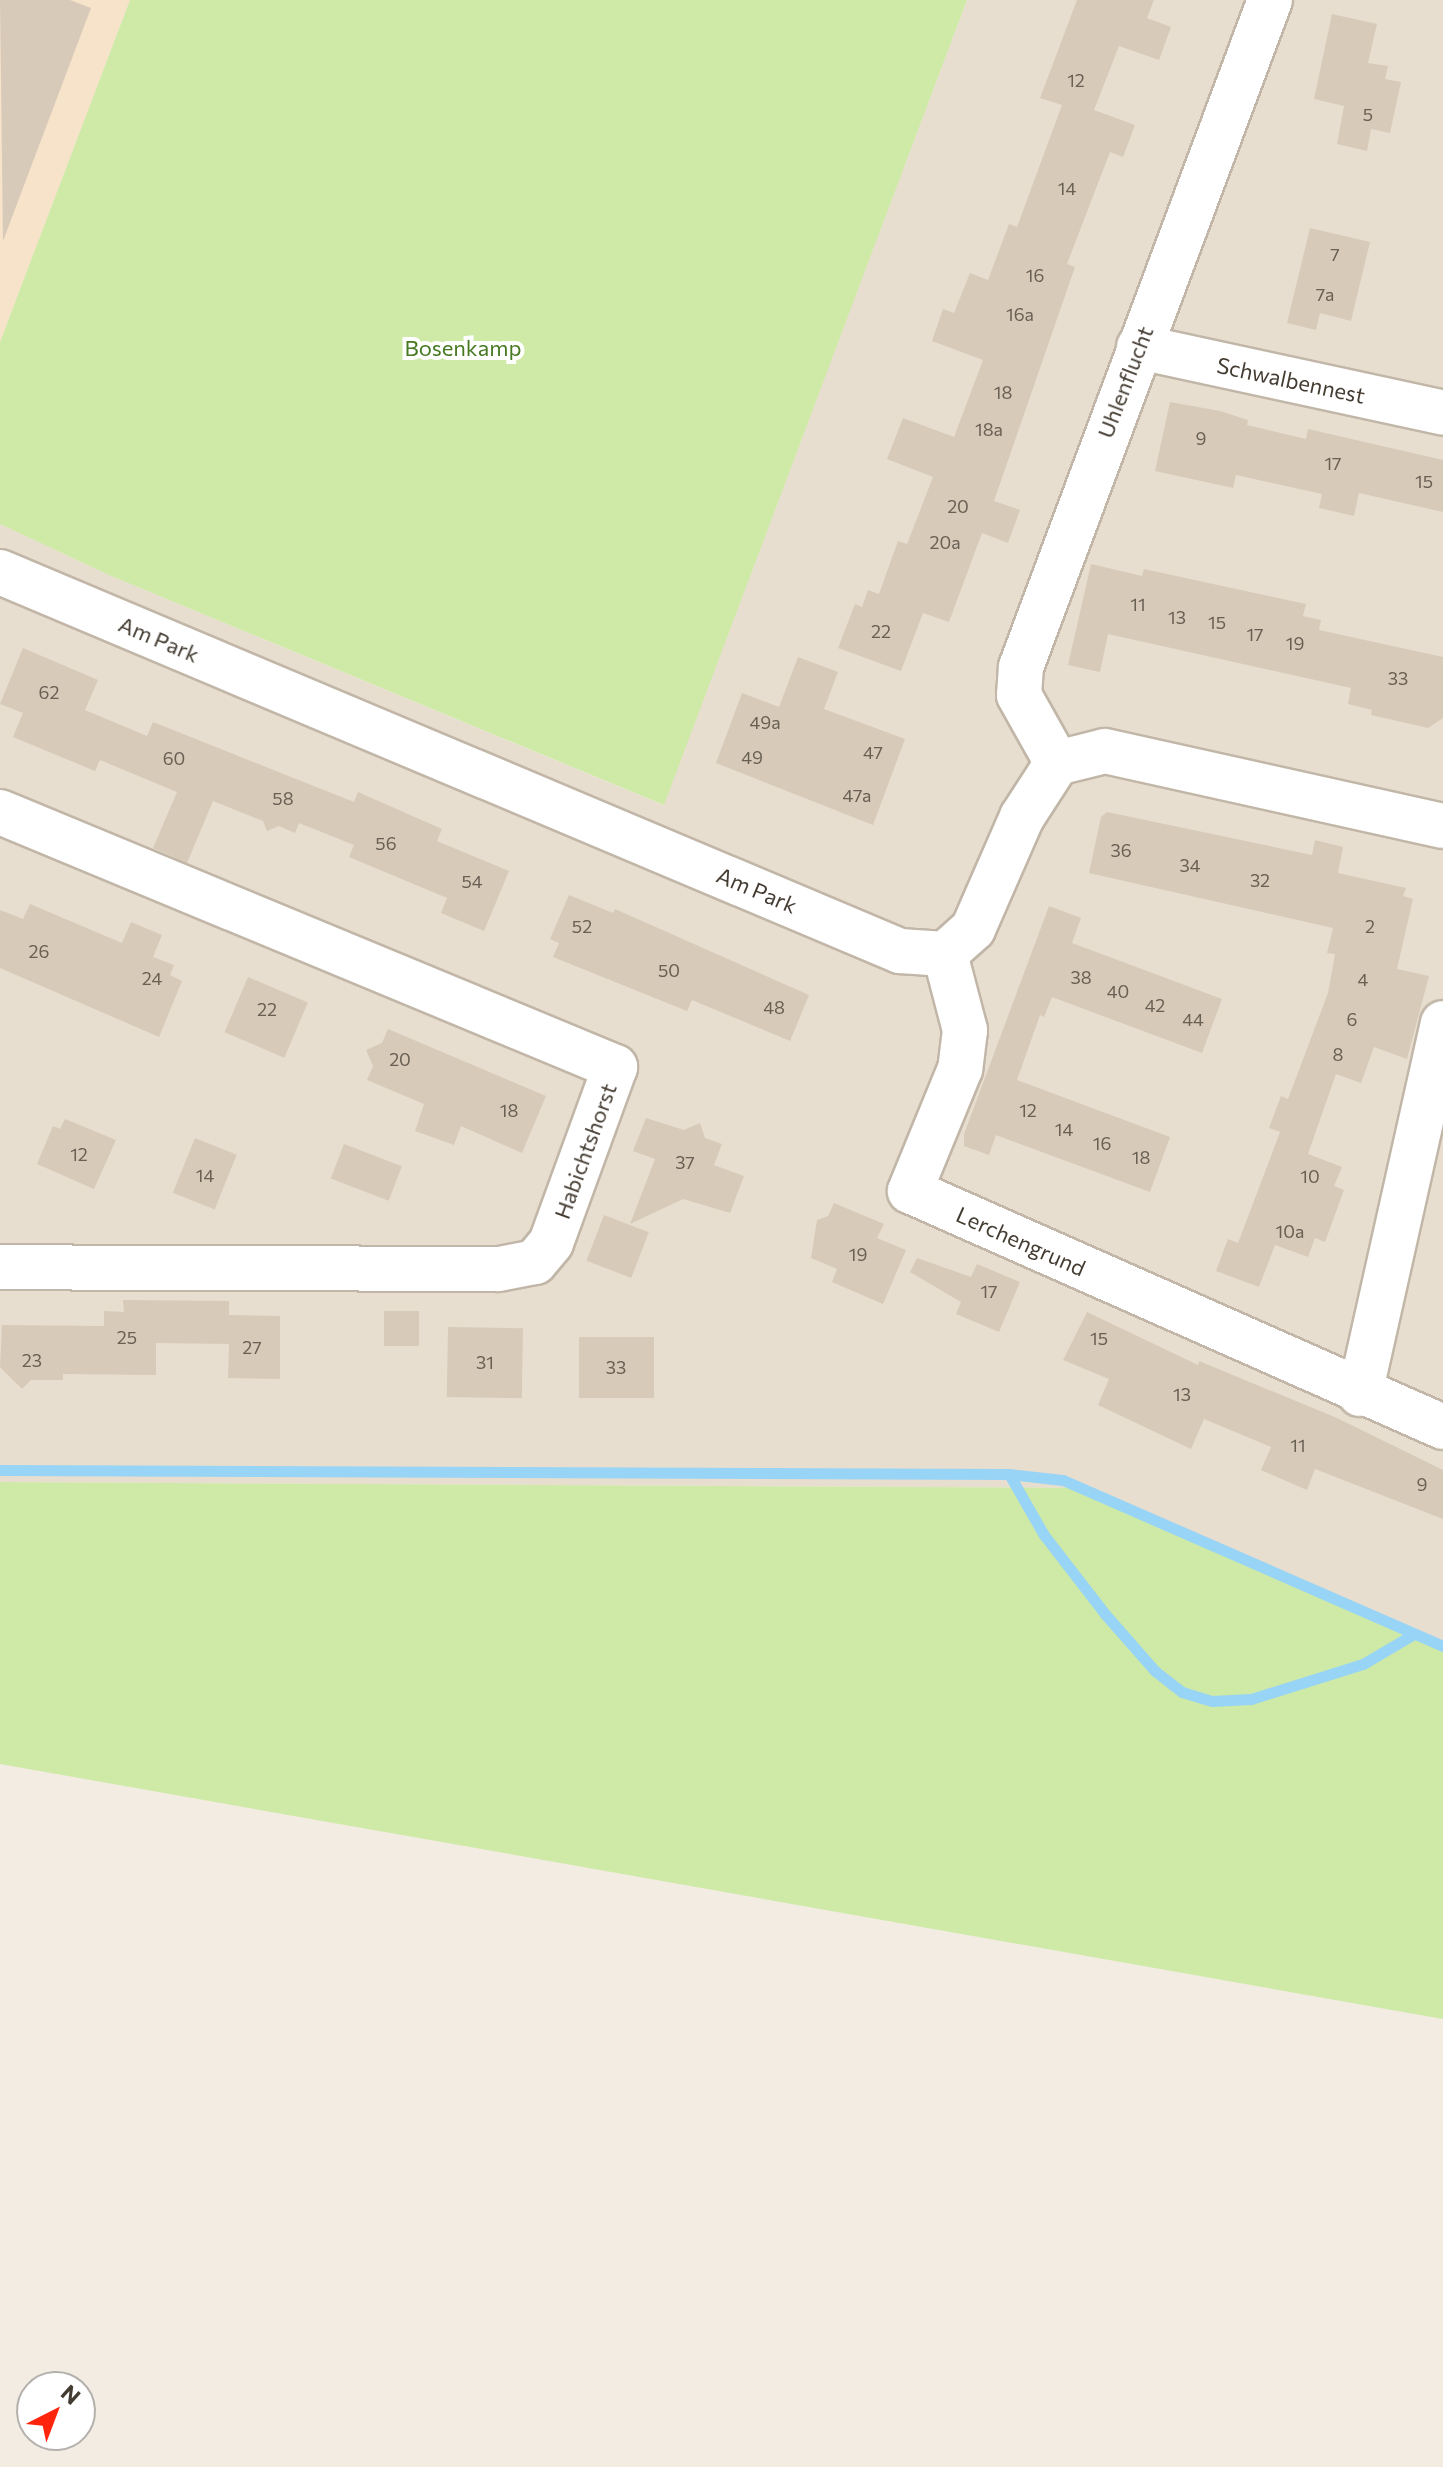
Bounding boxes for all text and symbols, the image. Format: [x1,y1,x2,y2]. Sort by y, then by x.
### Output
house number: 12 [1067,69,1085,91]
house number: 5 [1363,103,1373,125]
house number: 14 [1058,177,1076,199]
house number: 7 [1330,243,1340,265]
house number: 16 [1026,264,1044,286]
house number: 7a [1316,283,1334,305]
house number: 16a [1006,303,1034,325]
street label: Uhlenflucht [1092,322,1158,442]
park label: Bosenkamp [405,335,521,361]
street label: Schwalbennest [1214,351,1368,409]
house number: 18 [994,381,1012,403]
house number: 18a [975,418,1003,440]
house number: 9 [1196,427,1206,449]
house number: 17 [1324,452,1342,474]
house number: 15 [1415,470,1433,492]
house number: 20 [947,495,969,517]
house number: 20a [929,531,961,553]
house number: 11 [1130,593,1146,615]
house number: 13 [1168,606,1186,628]
street label: Am Park [115,610,203,668]
house number: 15 [1208,611,1226,633]
house number: 22 [871,620,891,642]
house number: 17 [1246,623,1264,645]
house number: 19 [1286,632,1304,654]
house number: 33 [1388,667,1408,689]
house number: 62 [39,681,59,703]
house number: 49a [749,711,781,733]
house number: 47 [863,741,883,763]
house number: 49 [741,746,763,768]
house number: 60 [163,747,185,769]
house number: 47a [842,784,872,806]
house number: 58 [272,787,294,809]
house number: 56 [375,832,397,854]
house number: 36 [1110,839,1132,861]
house number: 34 [1179,854,1201,876]
street label: Am Park [713,861,801,919]
house number: 32 [1250,869,1270,891]
house number: 54 [461,870,483,892]
house number: 52 [572,915,592,937]
house number: 2 [1365,915,1375,937]
house number: 26 [29,940,49,962]
house number: 50 [658,959,680,981]
house number: 38 [1070,966,1092,988]
house number: 24 [142,967,162,989]
house number: 4 [1358,968,1368,990]
house number: 40 [1107,980,1129,1002]
house number: 42 [1145,994,1165,1016]
house number: 48 [763,996,785,1018]
house number: 22 [257,998,277,1020]
house number: 44 [1182,1008,1204,1030]
house number: 6 [1347,1008,1357,1030]
house number: 8 [1333,1043,1343,1065]
house number: 20 [389,1048,411,1070]
street label: Habichtshorst [548,1080,622,1222]
house number: 18 [500,1099,518,1121]
house number: 12 [1019,1099,1037,1121]
house number: 14 [1055,1118,1073,1140]
house number: 16 [1093,1132,1111,1154]
house number: 12 [70,1143,88,1165]
house number: 18 [1132,1146,1150,1168]
house number: 37 [675,1151,695,1173]
house number: 14 [196,1164,214,1186]
house number: 10 [1300,1165,1320,1187]
street label: Lerchengrund [952,1201,1090,1281]
house number: 10a [1276,1220,1304,1242]
house number: 19 [849,1243,867,1265]
house number: 17 [980,1280,998,1302]
house number: 25 [117,1326,137,1348]
house number: 15 [1090,1327,1108,1349]
house number: 27 [242,1336,262,1358]
house number: 23 [22,1349,42,1371]
house number: 31 [476,1351,494,1373]
house number: 33 [606,1356,626,1378]
house number: 13 [1173,1383,1191,1405]
house number: 11 [1290,1434,1306,1456]
house number: 9 [1417,1473,1427,1495]
north arrow [16,2371,96,2451]
text: N [56,2379,86,2410]

